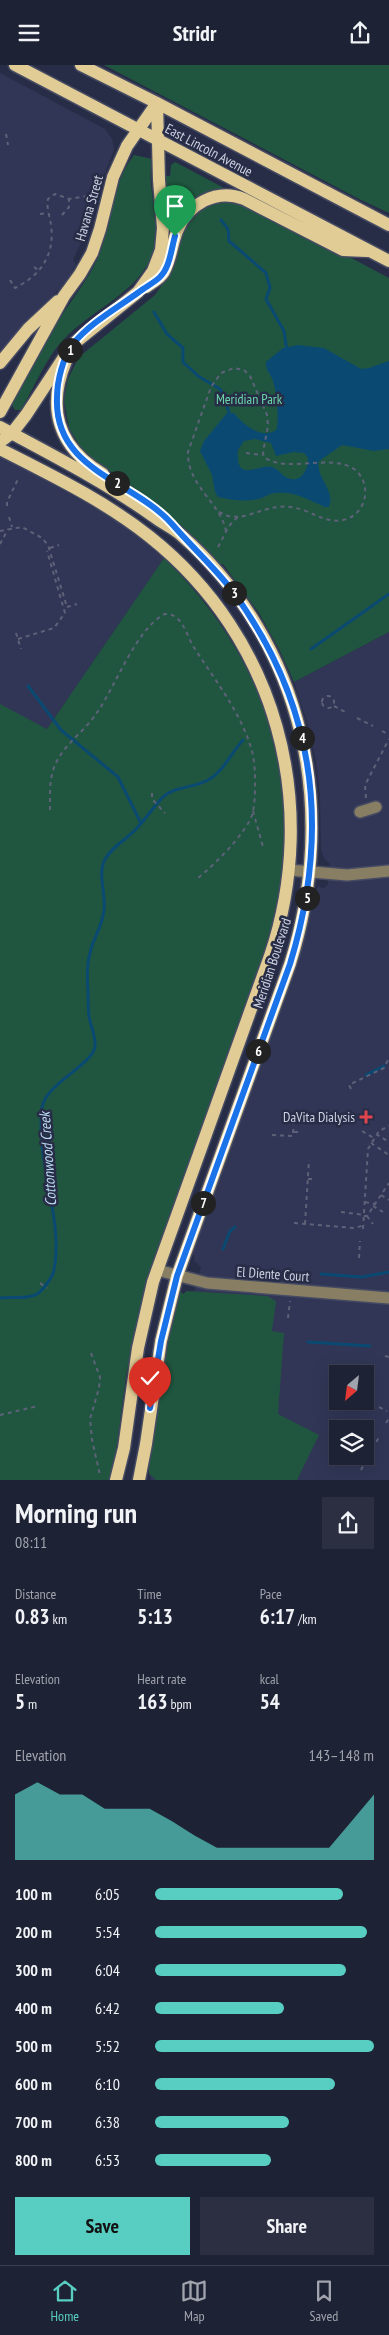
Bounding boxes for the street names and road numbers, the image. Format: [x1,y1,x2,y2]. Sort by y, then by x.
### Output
street label: East Lincoln Avenue [162,119,256,181]
street label: Havana Street [71,173,107,243]
street label: Meridian Boulevard [249,916,295,1010]
street label: El Diente Court [236,1262,310,1286]

